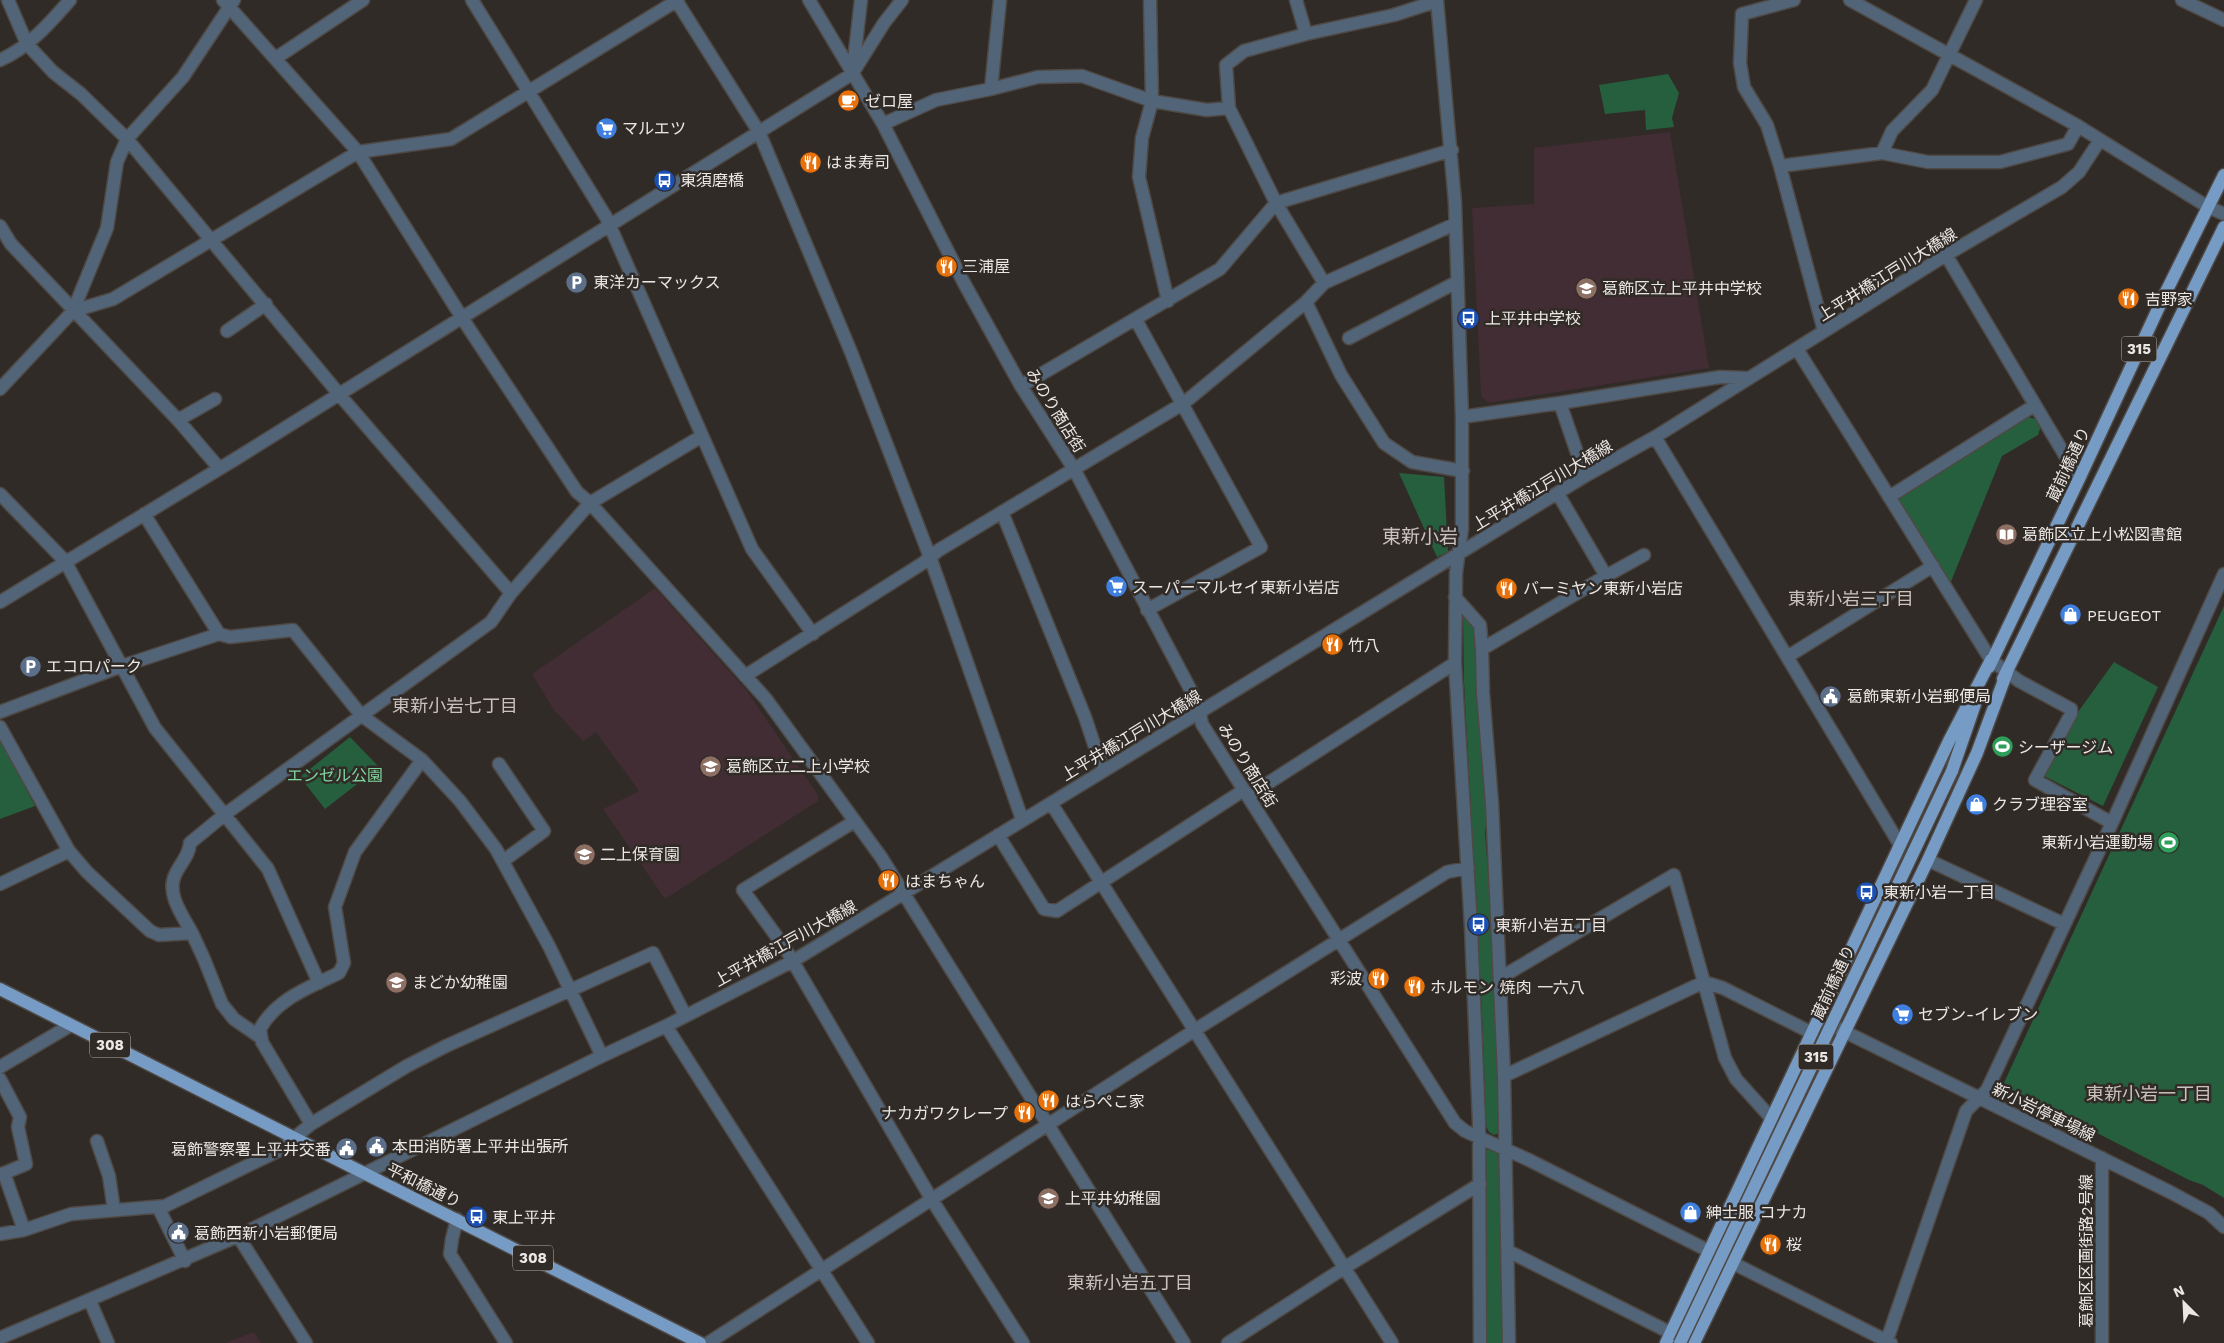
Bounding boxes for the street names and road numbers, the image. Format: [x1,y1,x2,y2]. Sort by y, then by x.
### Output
street label: 上平井橋江戸川大橋線 [1814,224,1960,325]
road number: 315 [2122,336,2156,362]
street label: みのり商店街 [1022,365,1089,456]
street label: 蔵前橋通り [2043,424,2094,504]
street label: 上平井橋江戸川大橋線 [1469,436,1616,535]
street label: 上平井橋江戸川大橋線 [1058,686,1205,785]
street label: みのり商店街 [1214,720,1281,811]
street label: 上平井橋江戸川大橋線 [711,896,860,991]
street label: 蔵前橋通り [1808,942,1859,1022]
road number: 308 [90,1032,130,1058]
road number: 315 [1798,1044,1834,1070]
street label: 新小岩停車場線 [1989,1079,2098,1146]
street label: 平和橋通り [384,1159,464,1212]
street label: 葛飾区区画街路2号線 [2077,1174,2096,1328]
road number: 308 [513,1246,553,1270]

